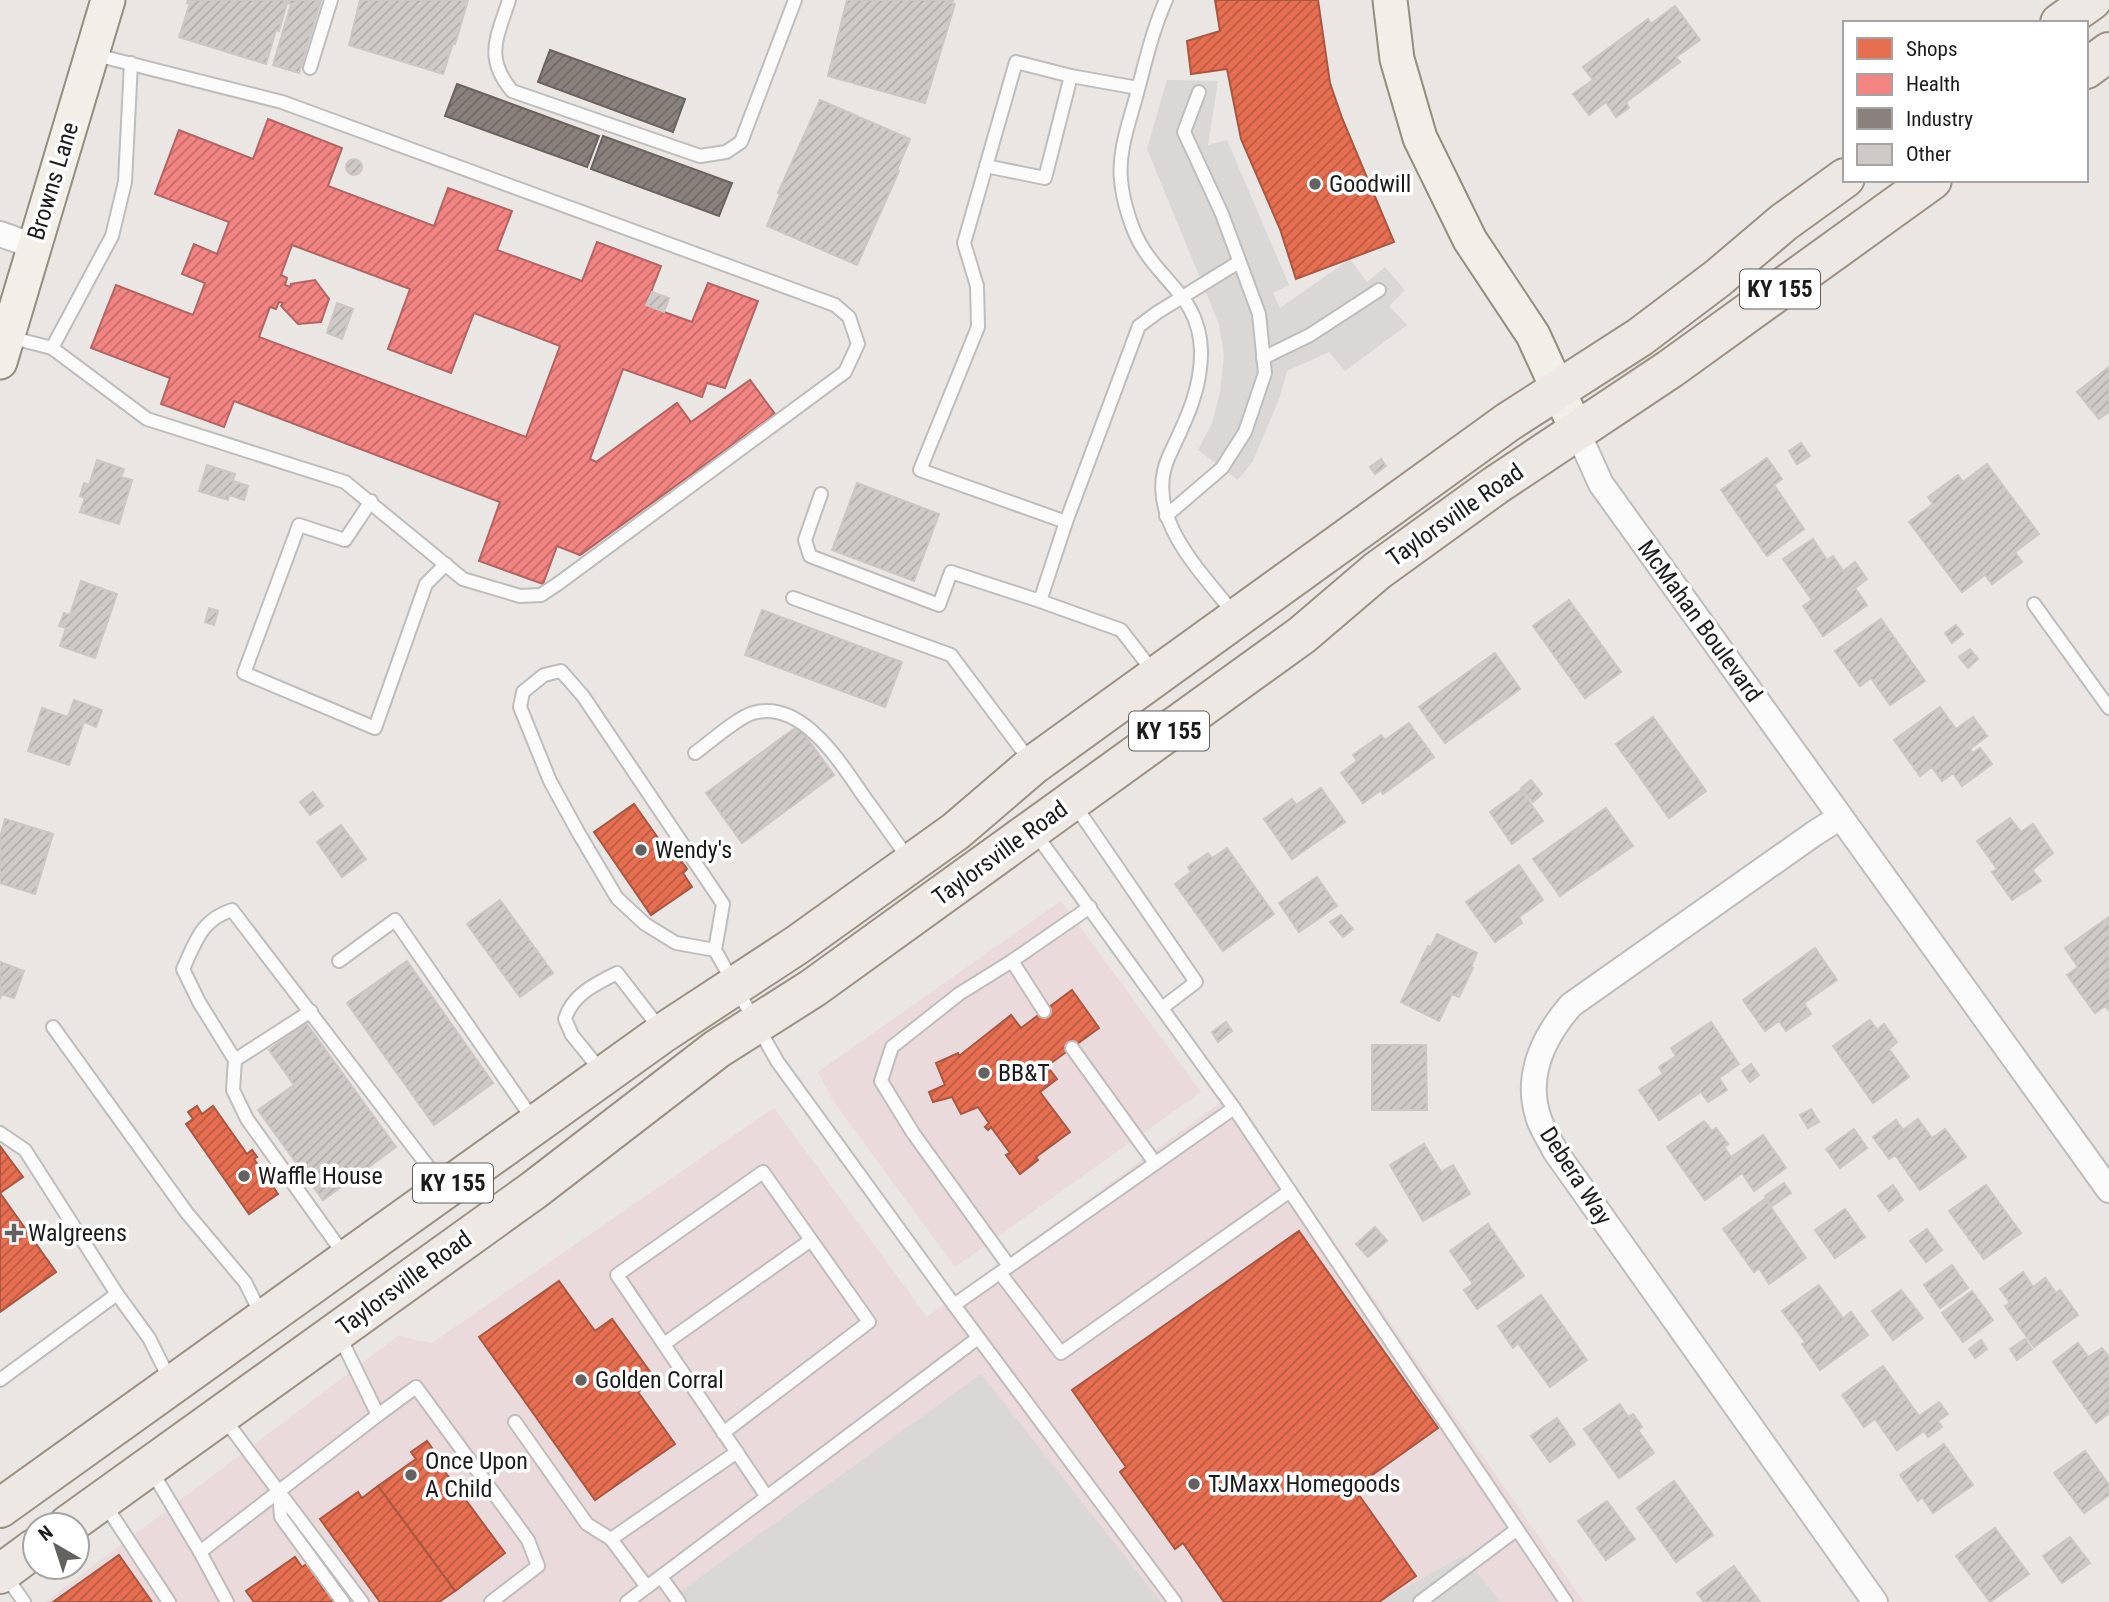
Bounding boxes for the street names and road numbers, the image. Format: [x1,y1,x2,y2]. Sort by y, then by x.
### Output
street label: Browns Lane [22,119,84,243]
road number: KY 155 [1740,270,1820,308]
street label: Taylorsville Road [1381,458,1529,572]
street label: McMahan Boulevard [1632,535,1768,707]
road number: KY 155 [1129,712,1209,750]
street label: Taylorsville Road [927,795,1073,911]
street label: Debera Way [1534,1122,1618,1230]
road number: KY 155 [413,1164,493,1202]
street label: Taylorsville Road [331,1225,477,1341]

